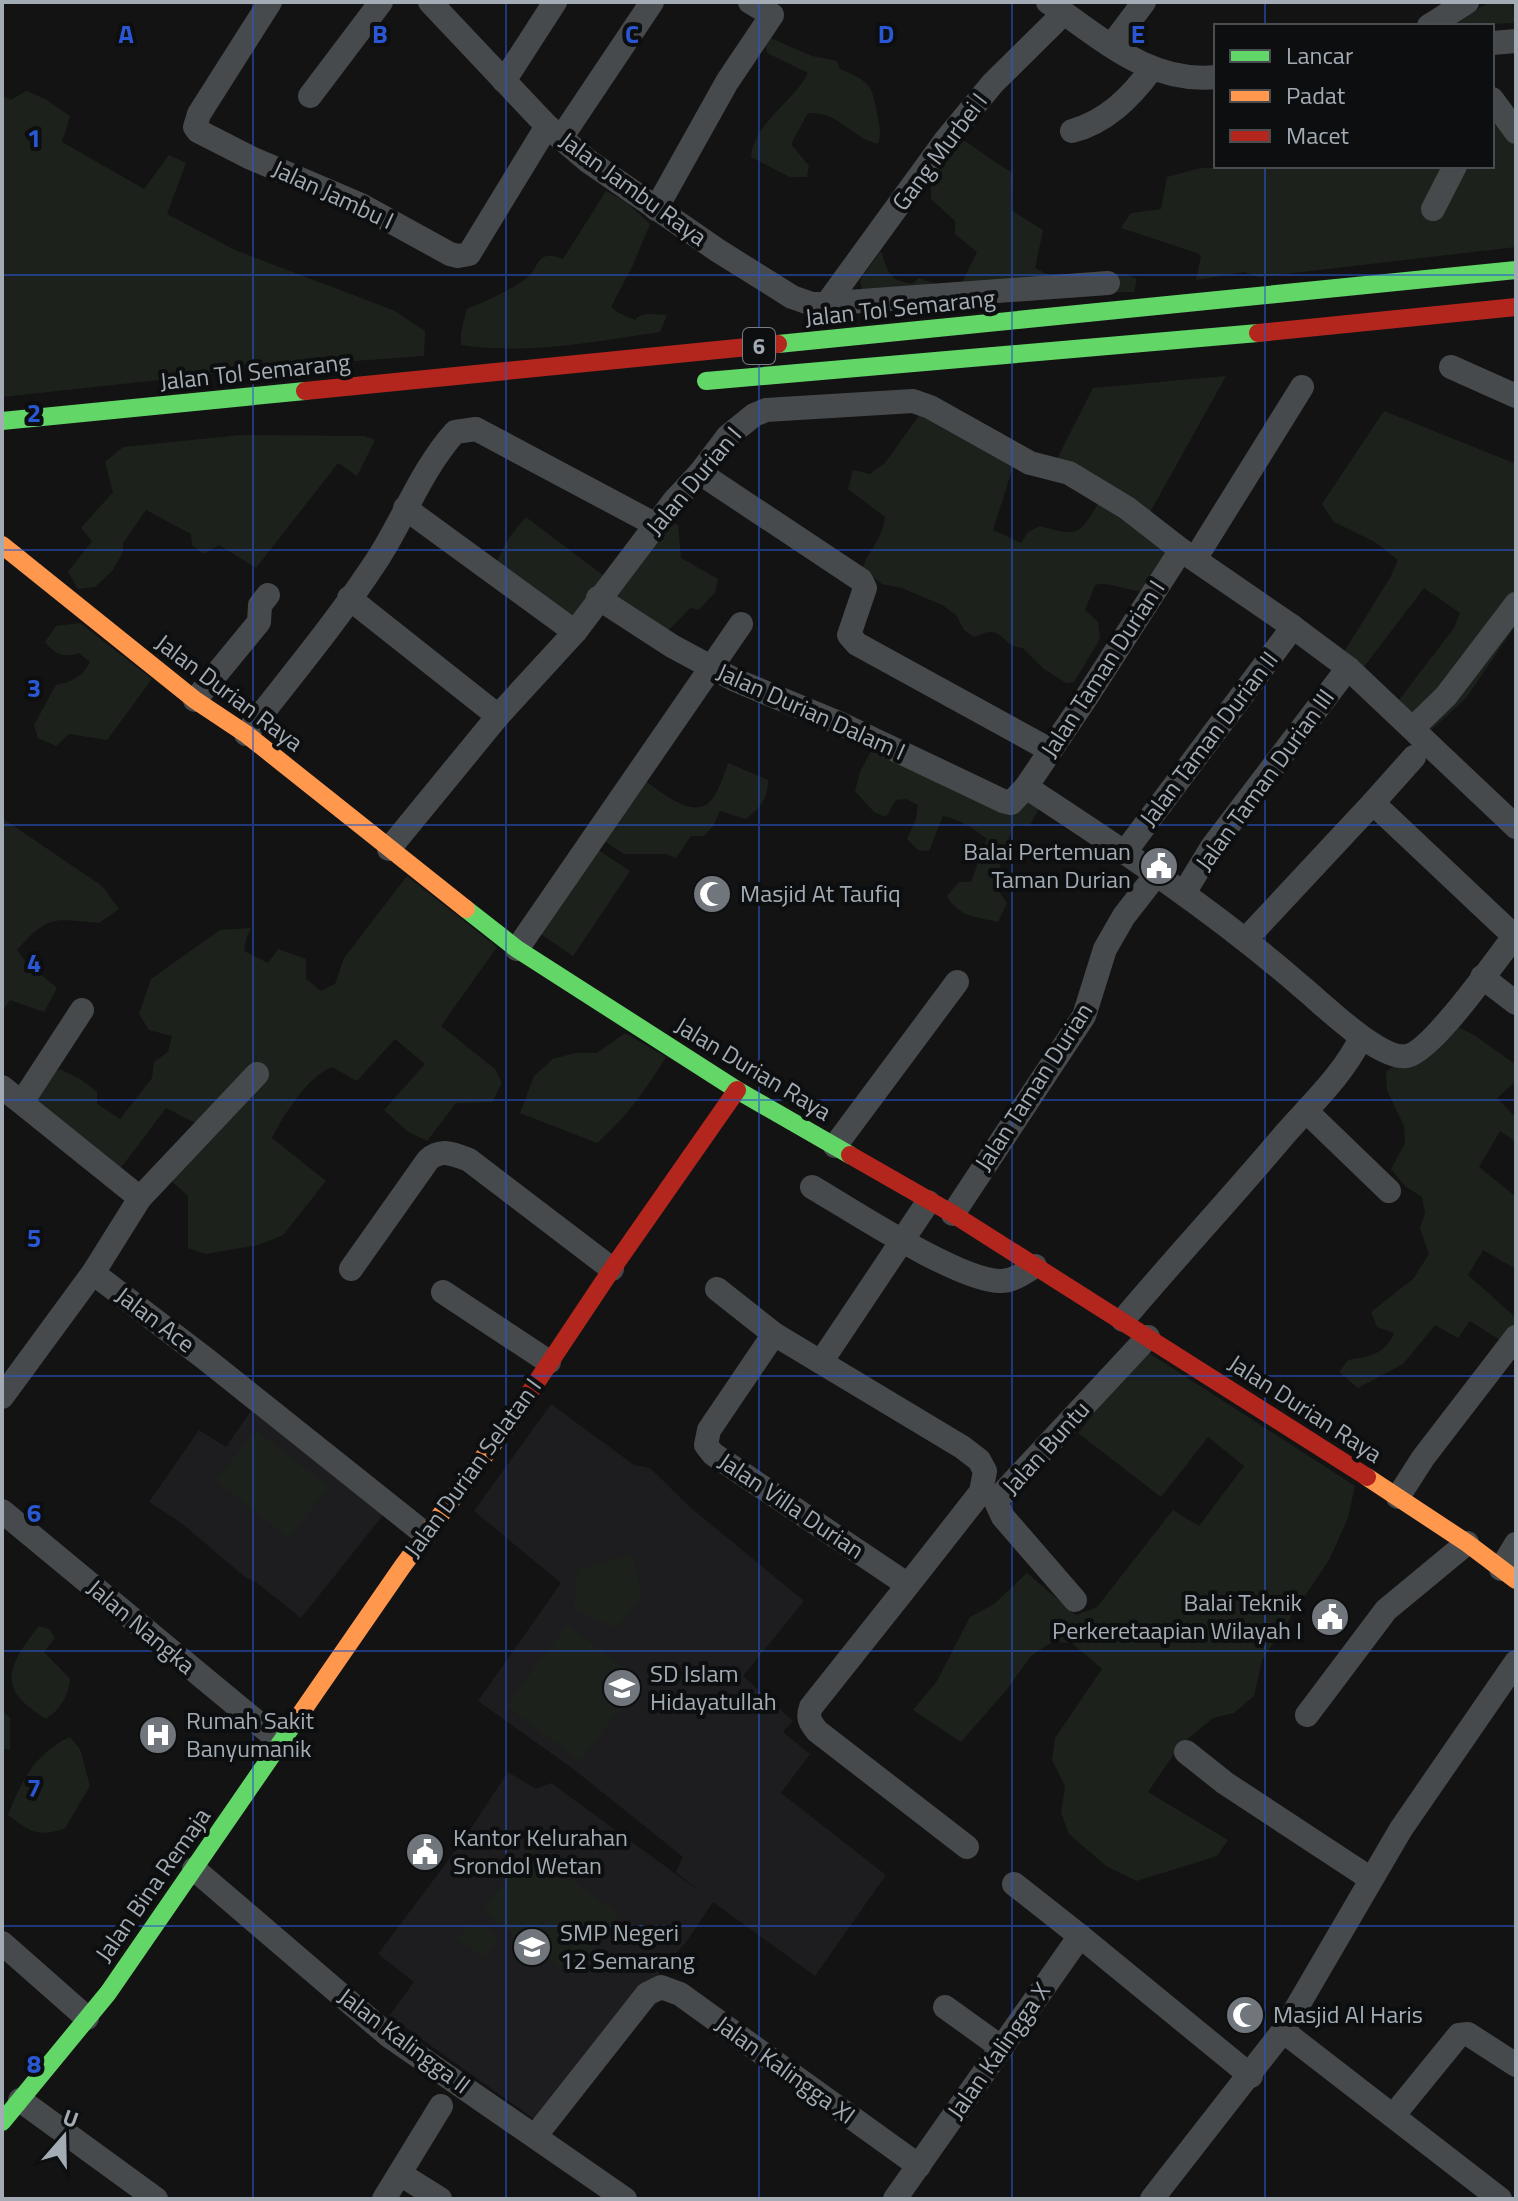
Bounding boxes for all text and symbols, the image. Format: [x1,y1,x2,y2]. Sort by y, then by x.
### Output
text: A [118,14,134,53]
text: B [372,14,388,53]
text: C [625,14,639,53]
text: D [878,14,894,53]
text: E [1131,14,1145,53]
legend [1214,24,1494,168]
text: Lancar [1286,37,1353,73]
text: Padat [1286,77,1346,113]
street label: Gang Murbei I [883,85,996,218]
text: Macet [1286,117,1350,153]
text: 1 [27,118,41,157]
street label: Jalan Jambu Raya [552,122,715,254]
street label: Jalan Jambu I [267,150,400,238]
street label: Jalan Tol Semarang [803,279,997,335]
road number: 6 [743,328,775,364]
street label: Jalan Tol Semarang [158,343,352,399]
text: 2 [27,393,41,432]
street label: Jalan Durian I [637,418,750,543]
street label: Jalan Taman Durian I [1031,573,1173,764]
street label: Jalan Durian Raya [148,625,311,760]
street label: Jalan Taman Durian II [1130,643,1286,834]
street label: Jalan Durian Dalam I [711,653,911,769]
text: 3 [27,668,41,707]
street label: Jalan Taman Durian III [1186,681,1343,878]
place label: Balai Pertemuan Taman Durian [963,833,1131,897]
public building icon: Balai Pertemuan Taman Durian [1138,845,1180,887]
mosque icon: Masjid At Taufiq [691,873,733,915]
place label: Masjid At Taufiq [740,875,901,911]
text: 4 [27,943,41,982]
street label: Jalan Taman Durian [965,995,1101,1178]
street label: Jalan Durian Raya [668,1007,839,1129]
text: 5 [27,1218,41,1257]
street label: Jalan Ace [108,1277,203,1361]
street label: Jalan Durian Raya [1222,1345,1389,1471]
street label: Jalan Durian Selatan I [395,1370,550,1565]
street label: Jalan Buntu [993,1392,1098,1503]
street label: Jalan Villa Durian [711,1443,872,1567]
text: 6 [27,1493,41,1532]
street label: Jalan Nangka [80,1570,204,1682]
place label: Balai Teknik Perkeretaapian Wilayah I [1052,1584,1303,1648]
public building icon: Balai Teknik Perkeretaapian Wilayah I [1309,1596,1351,1638]
place label: SD Islam Hidayatullah [650,1655,777,1719]
school or university icon: SD Islam Hidayatullah [601,1667,643,1709]
place label: Rumah Sakit Banyumanik [186,1702,314,1766]
hospital icon: Rumah Sakit Banyumanik [137,1714,179,1756]
text: 7 [27,1768,41,1807]
street label: Jalan Bina Remaja [86,1800,219,1969]
place label: Kantor Kelurahan Srondol Wetan [453,1819,628,1883]
public building icon: Kantor Kelurahan Srondol Wetan [404,1831,446,1873]
place label: SMP Negeri 12 Semarang [560,1914,695,1978]
school or university icon: SMP Negeri 12 Semarang [511,1926,553,1968]
street label: Jalan Kalingga X [938,1975,1059,2126]
street label: Jalan Kalingga II [331,1978,478,2102]
mosque icon: Masjid Al Haris [1224,1994,1266,2036]
place label: Masjid Al Haris [1273,1996,1423,2032]
street label: Jalan Kalingga XI [708,2006,863,2132]
text: 8 [27,2044,41,2083]
north arrow [24,2097,104,2177]
text: U [58,2100,83,2137]

